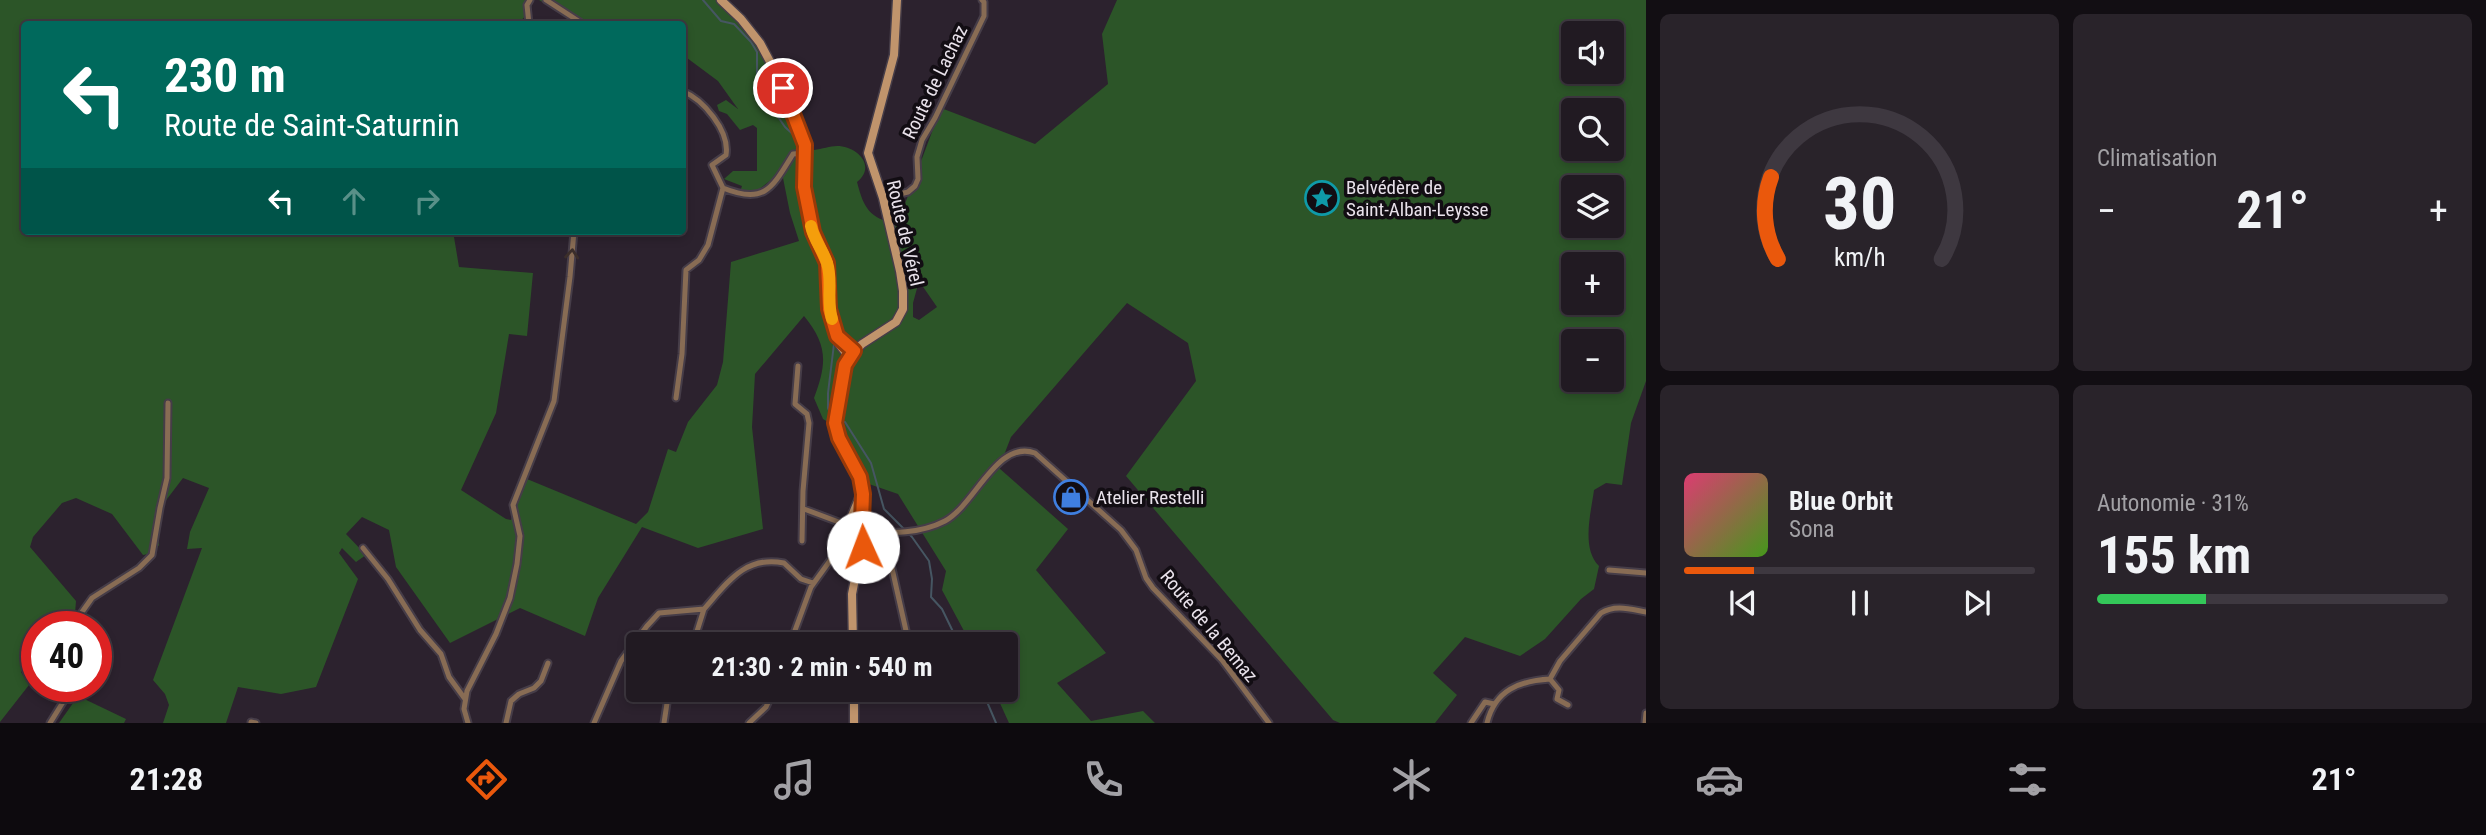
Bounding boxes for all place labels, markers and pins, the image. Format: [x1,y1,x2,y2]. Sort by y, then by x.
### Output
pin [753,58,813,118]
place label: Belvédère de Saint-Alban-Leysse [1346,176,1489,221]
place icon: Belvédère de Saint-Alban-Leysse [1303,179,1341,217]
shop icon: Atelier Restelli [1052,478,1090,516]
place label: Atelier Restelli [1096,486,1204,509]

